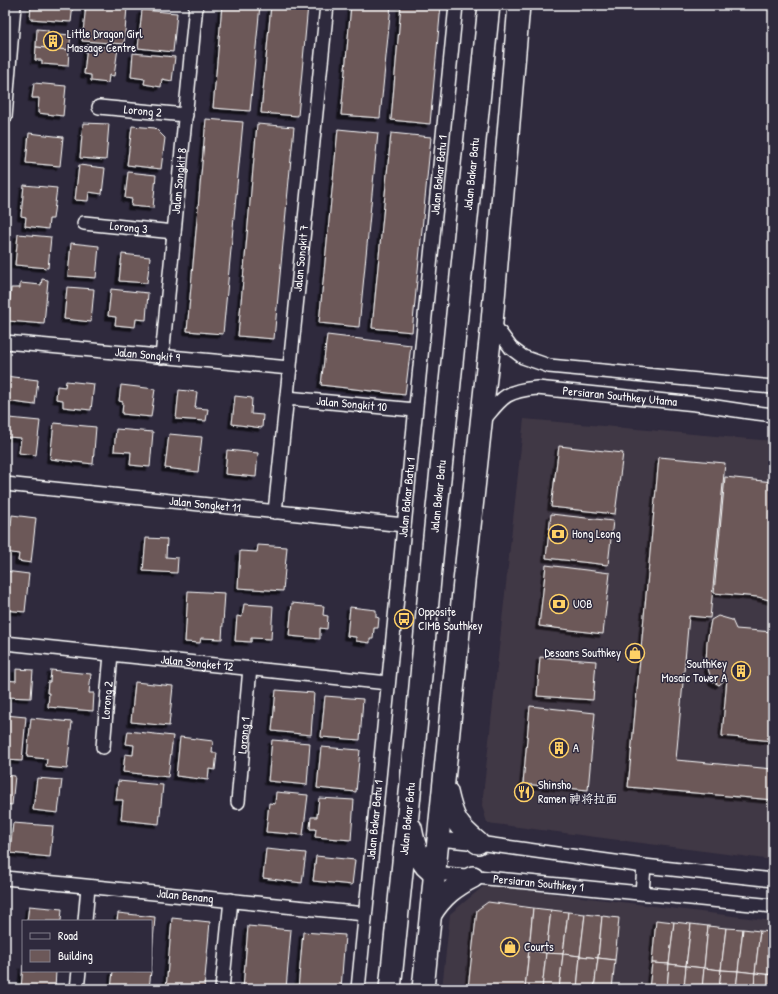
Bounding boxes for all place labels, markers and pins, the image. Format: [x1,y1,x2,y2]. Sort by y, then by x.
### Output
place label: Little Dragon Girl Massage Centre [67,25,144,56]
building icon: Little Dragon Girl Massage Centre [42,30,64,52]
bank icon: Hong Leong [547,523,569,545]
place label: Hong Leong [572,525,621,542]
bank icon: UOB [548,593,570,615]
place label: UOB [573,595,592,612]
place label: Opposite CIMB Southkey [418,603,483,634]
bus stop icon: Opposite CIMB Southkey [393,608,415,630]
shop icon: Desoans Southkey [624,642,646,664]
place label: Desoans Southkey [544,644,621,661]
place label: SouthKey Mosaic Tower A [662,655,727,686]
building icon: SouthKey Mosaic Tower A [730,660,752,682]
building icon: A [548,737,570,759]
place label: A [573,739,579,756]
place label: Shinsho Ramen 神将拉面 [538,776,617,807]
restaurant icon: Shinsho Ramen 神将拉面 [513,781,535,803]
shop icon: Courts [499,936,521,958]
place label: Courts [524,938,554,955]

